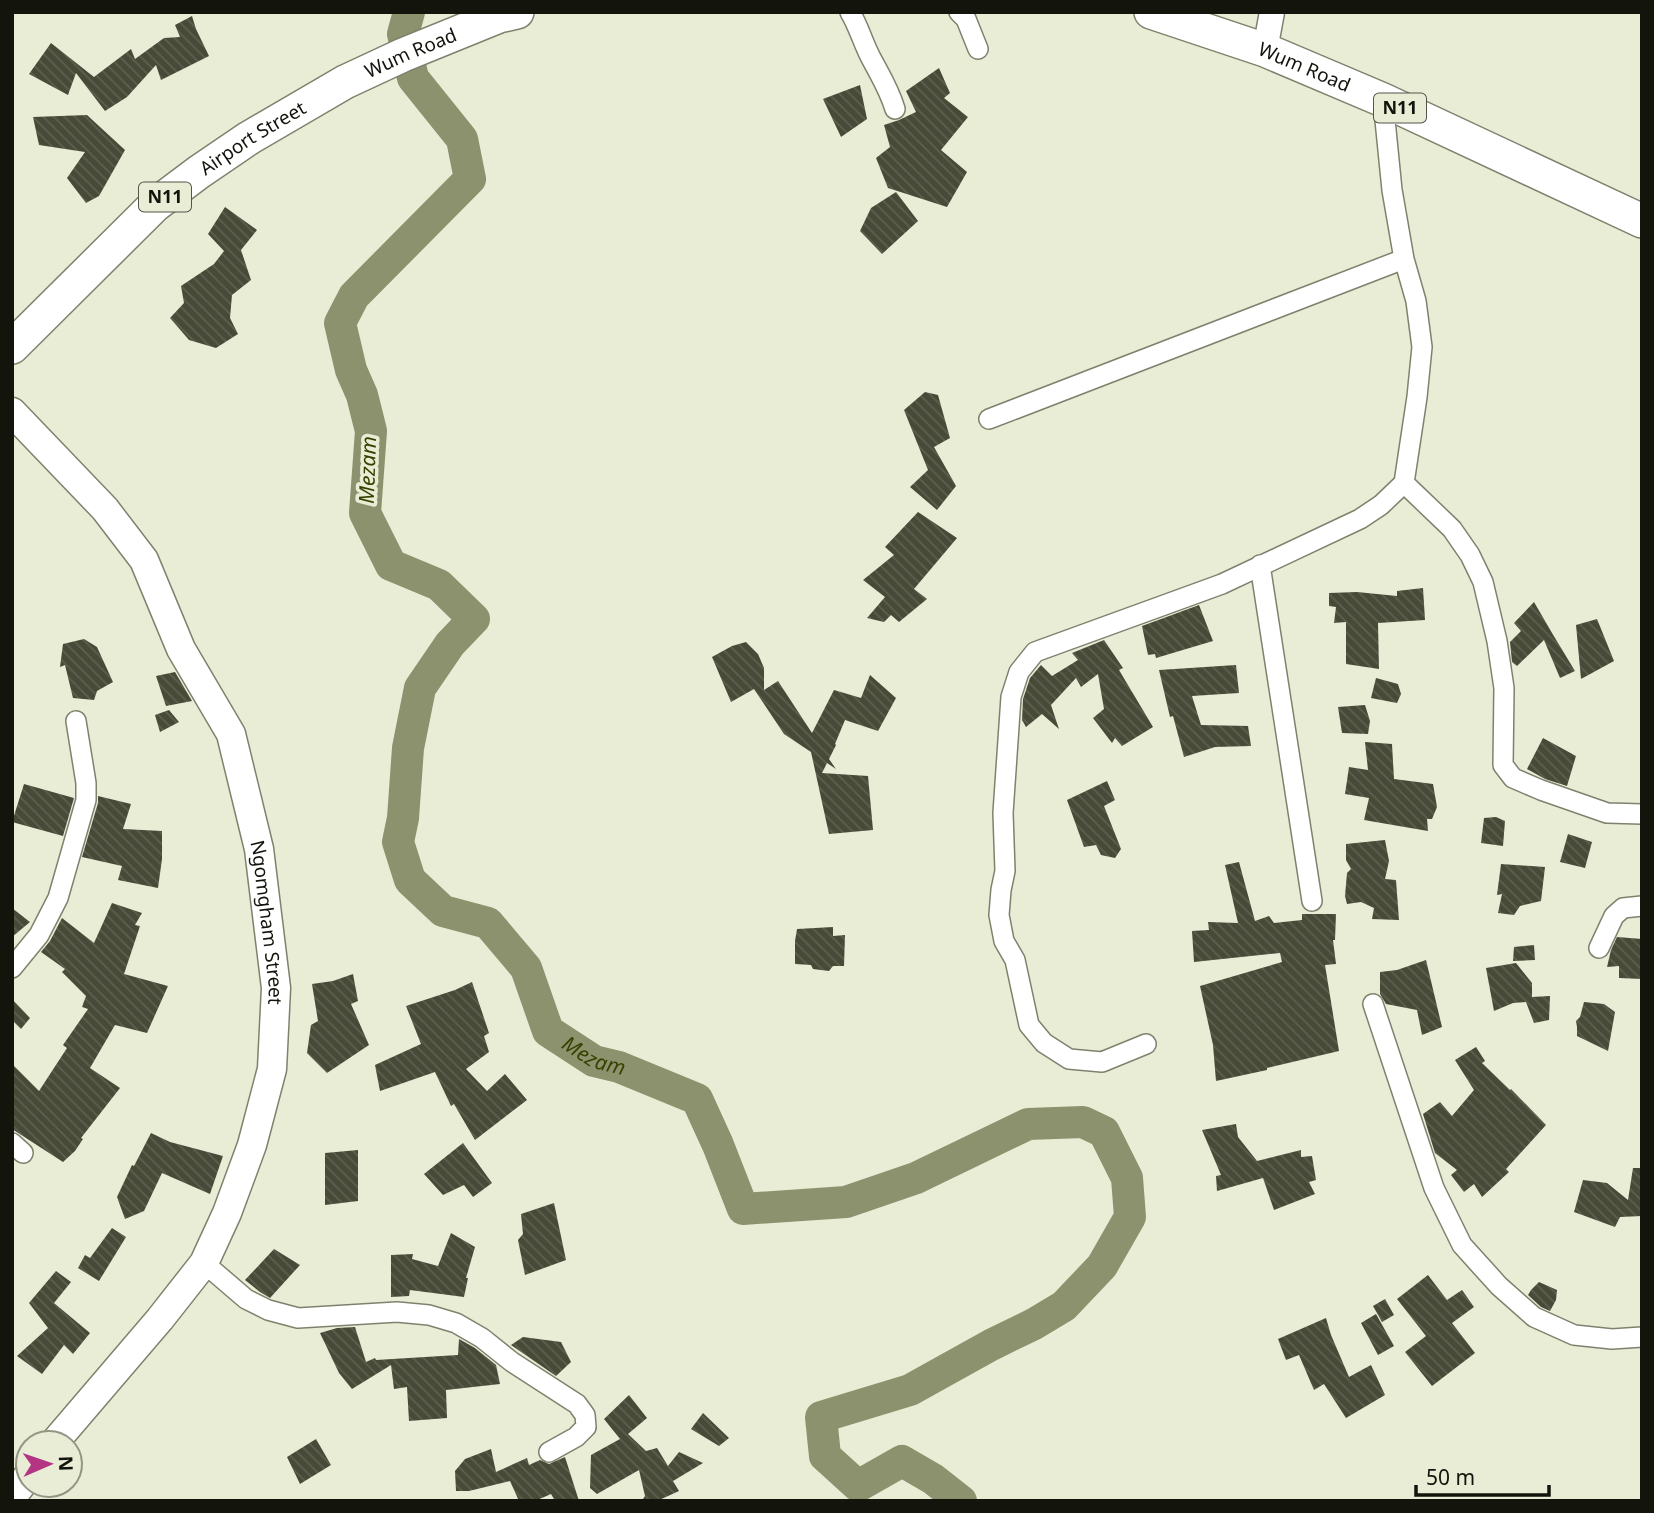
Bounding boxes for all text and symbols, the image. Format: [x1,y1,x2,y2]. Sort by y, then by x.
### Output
street label: Wum Road [360,22,460,84]
street label: Wum Road [1254,36,1354,98]
road number: N11 [1374,94,1426,122]
street label: Airport Street [194,95,310,181]
road number: N11 [139,182,191,212]
water label: Mezam [352,436,382,504]
street label: Ngomgham Street [244,838,289,1005]
water label: Mezam [557,1029,628,1081]
north arrow [14,1429,84,1499]
scale bar [1416,1454,1549,1498]
text: N [53,1455,79,1472]
text: 50 m [1426,1463,1475,1491]

